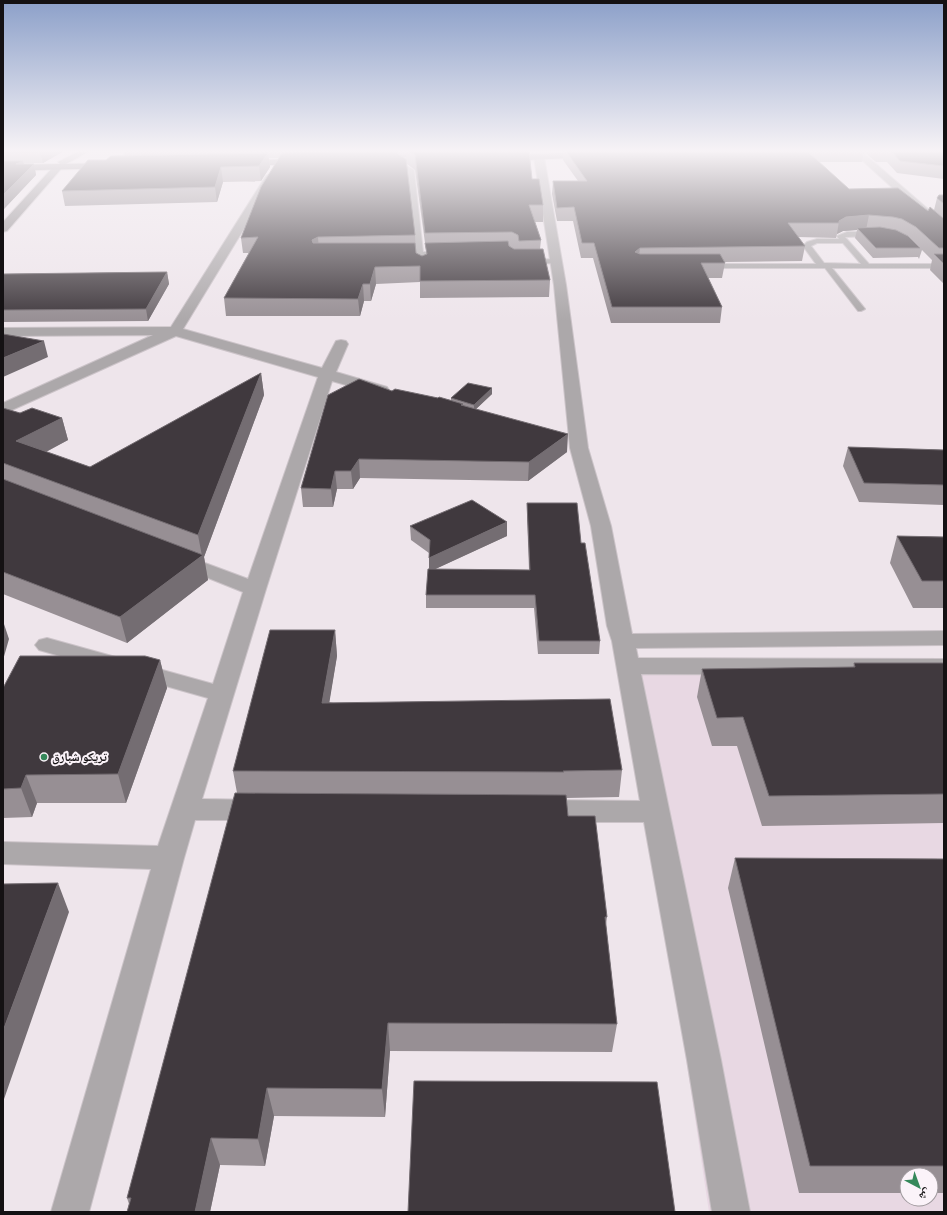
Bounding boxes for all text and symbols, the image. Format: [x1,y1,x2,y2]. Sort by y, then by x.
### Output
place label: تريكو شبارق [52,750,108,765]
marker: تريكو شبارق [39,752,49,762]
north arrow [899,1167,939,1207]
text: ش [916,1185,934,1203]

